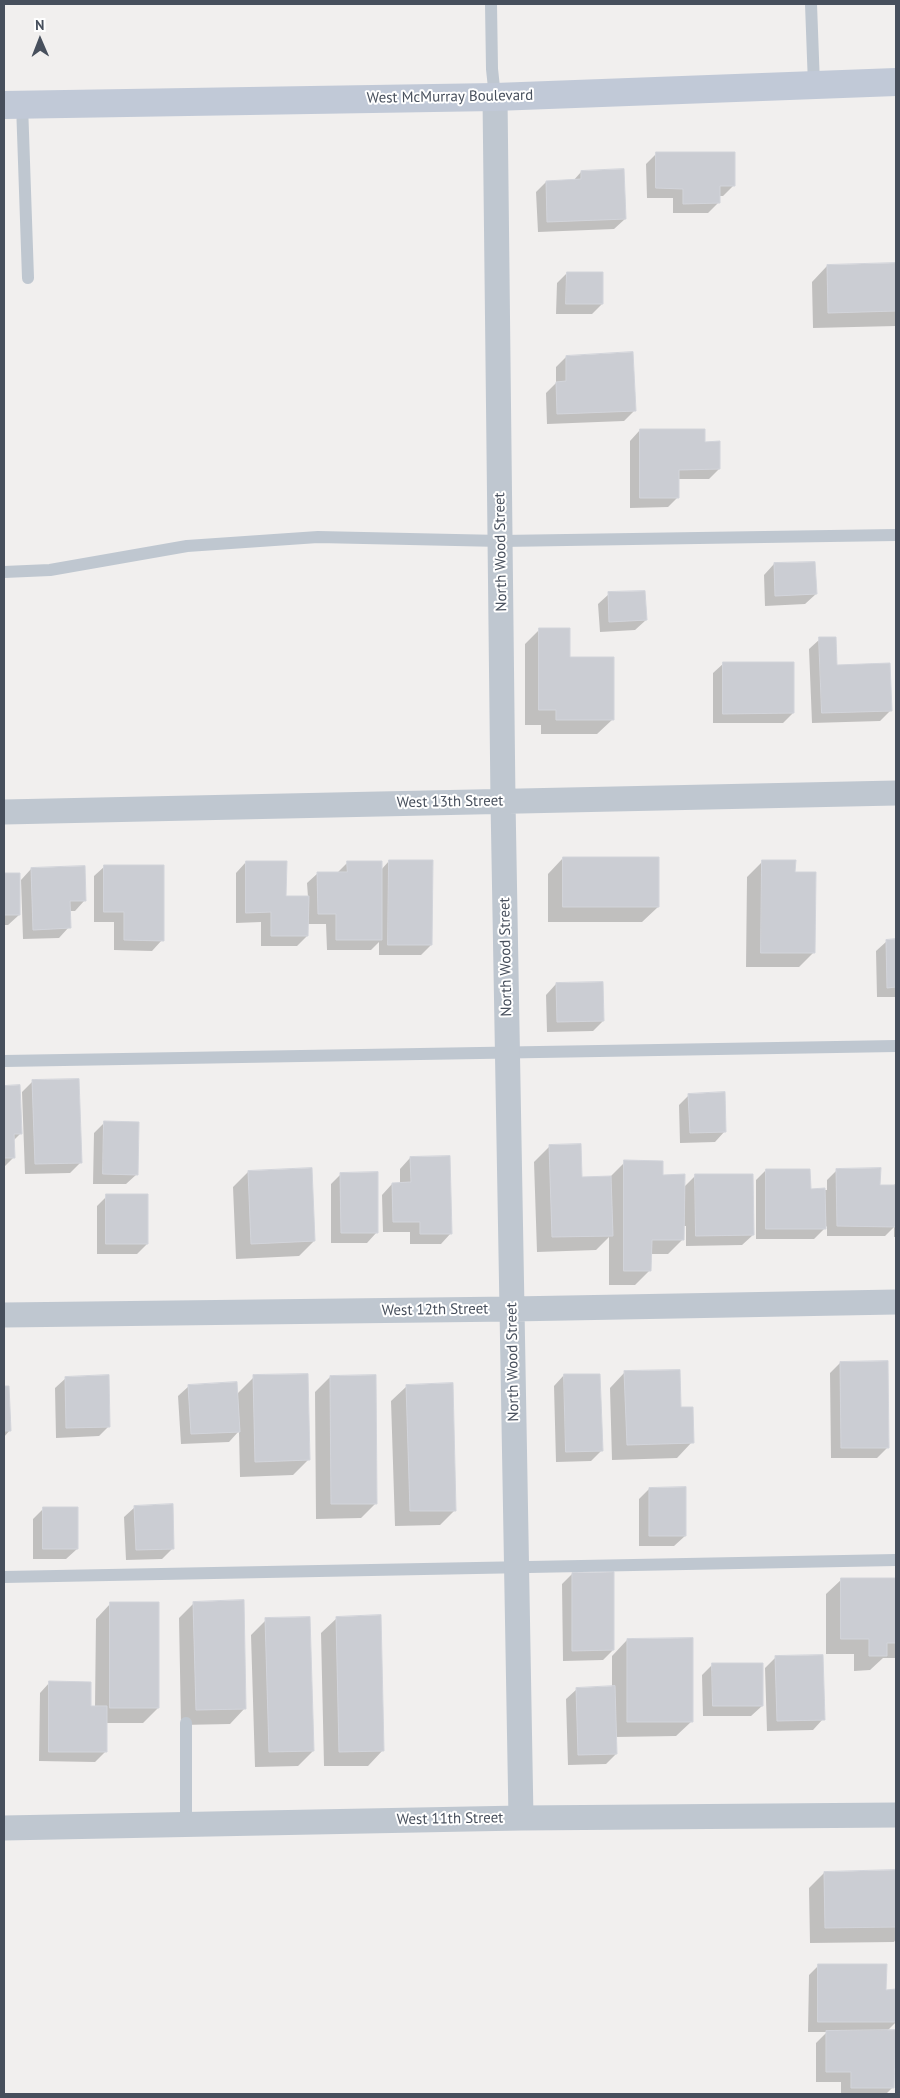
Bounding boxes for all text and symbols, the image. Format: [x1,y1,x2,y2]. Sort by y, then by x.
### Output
north arrow [15,15,65,65]
text: N [35,16,44,34]
street label: West McMurray Boulevard [367,87,533,107]
street label: North Wood Street [491,492,511,612]
street label: West 13th Street [396,792,504,812]
street label: North Wood Street [496,897,516,1017]
street label: West 12th Street [381,1300,489,1320]
street label: North Wood Street [503,1302,523,1422]
street label: West 11th Street [396,1809,504,1829]

